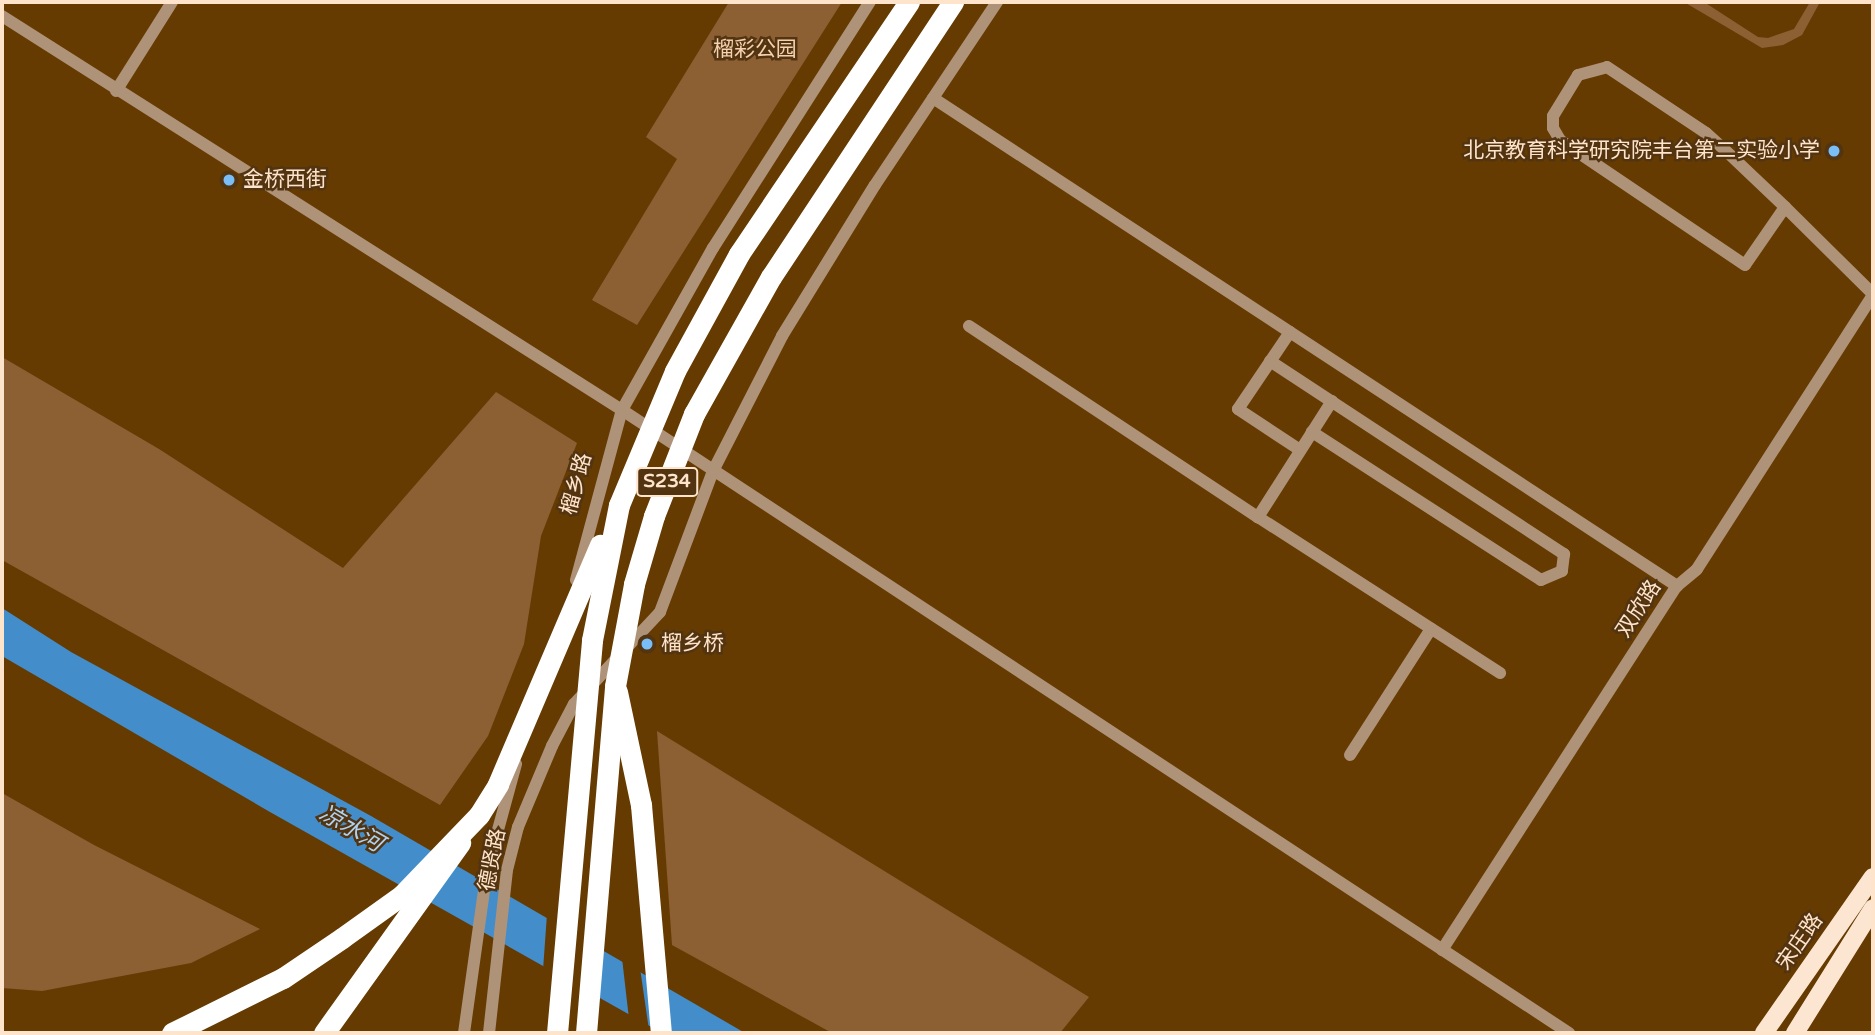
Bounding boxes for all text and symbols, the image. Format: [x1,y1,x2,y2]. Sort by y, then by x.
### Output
park label: 榴彩公园 [713,37,797,63]
place label: 北京教育科学研究院丰台第二实验小学 [1463,138,1820,164]
marker: 北京教育科学研究院丰台第二实验小学 [1826,143,1842,159]
place label: 金桥西街 [243,167,327,193]
marker: 金桥西街 [221,172,237,188]
street label: 榴乡路 [557,450,597,518]
road number: S234 [636,467,698,498]
street label: 双欣路 [1611,576,1667,642]
place label: 榴乡桥 [661,631,724,657]
marker: 榴乡桥 [639,636,655,652]
water label: 凉水河 [314,800,388,858]
street label: 德贤路 [475,827,511,893]
street label: 宋庄路 [1772,909,1828,975]

